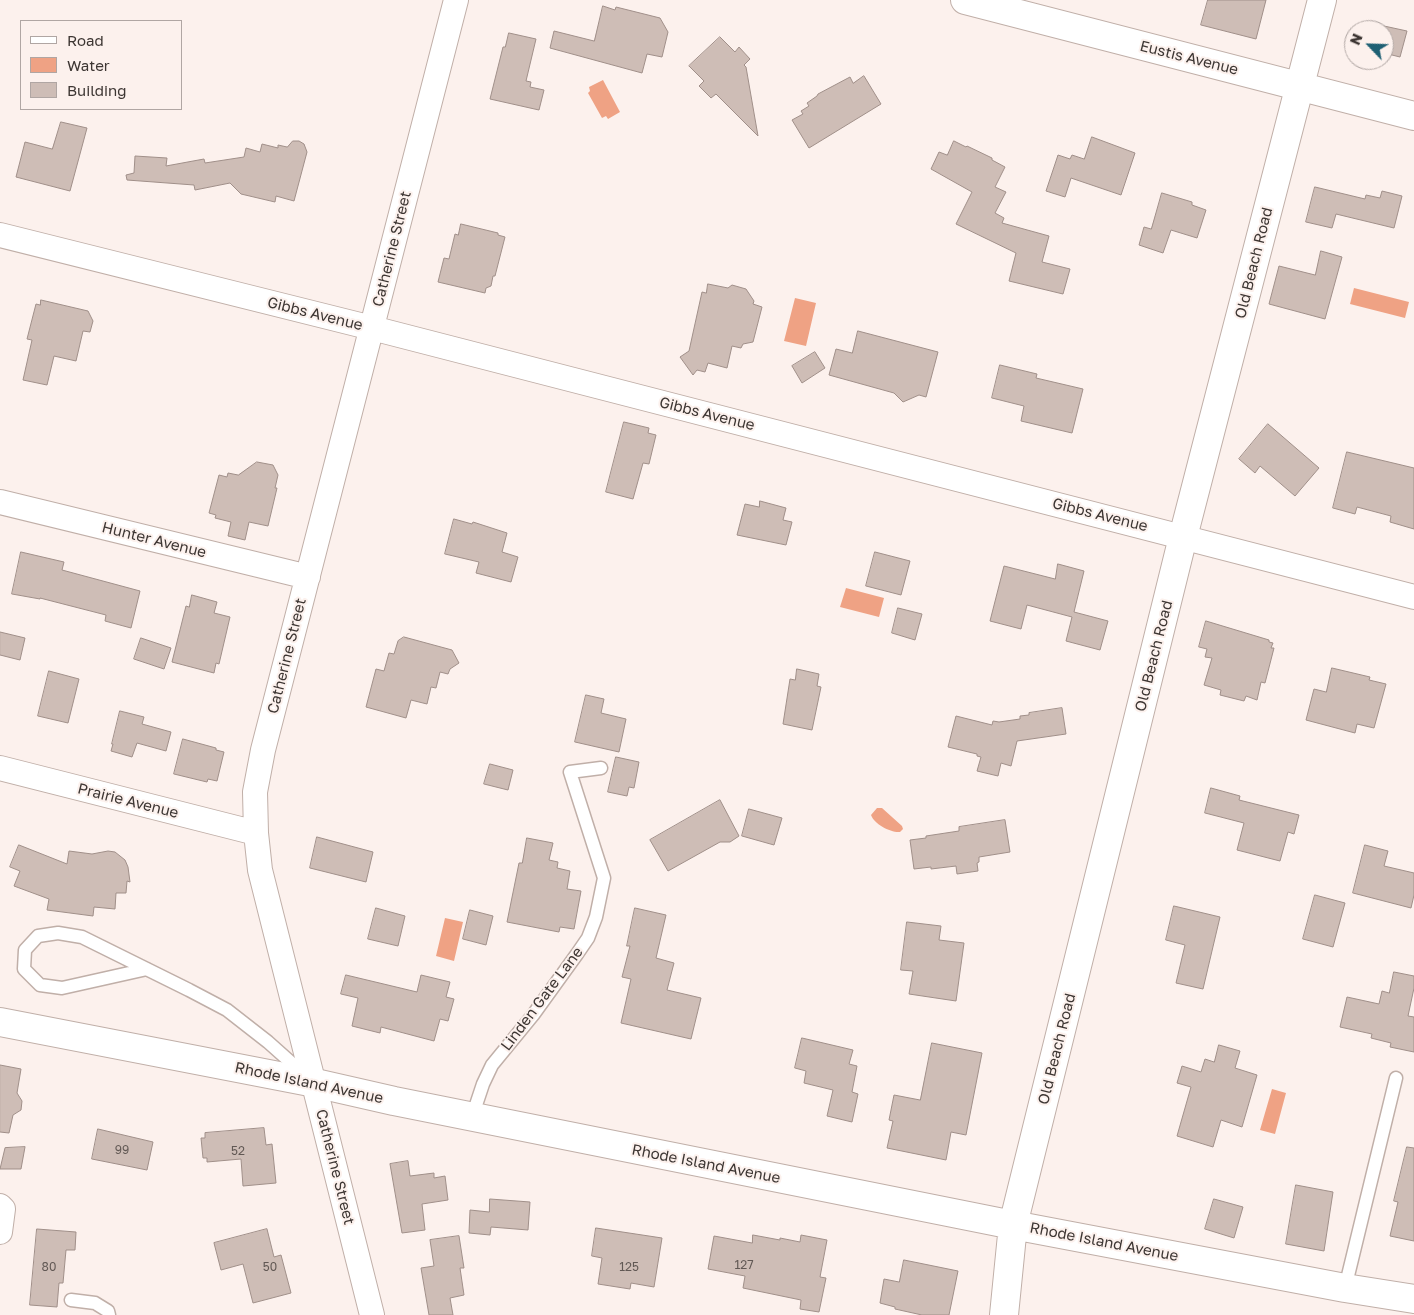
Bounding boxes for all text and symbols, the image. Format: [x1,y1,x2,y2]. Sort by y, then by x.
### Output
legend [20,20,182,110]
north arrow [1344,20,1394,70]
text: Road [67,31,104,49]
text: N [1346,31,1366,47]
street label: Eustis Avenue [1138,37,1240,79]
text: Water [67,56,110,74]
text: Building [67,81,127,99]
street label: Catherine Street [369,189,415,309]
street label: Old Beach Road [1231,206,1277,320]
street label: Gibbs Avenue [265,293,365,335]
street label: Gibbs Avenue [657,393,757,435]
street label: Gibbs Avenue [1050,494,1150,536]
street label: Hunter Avenue [100,518,208,562]
street label: Catherine Street [264,596,310,716]
street label: Old Beach Road [1131,599,1177,713]
street label: Prairie Avenue [76,780,180,822]
street label: Linden Gate Lane [497,944,587,1054]
street label: Old Beach Road [1034,992,1080,1106]
street label: Rhode Island Avenue [233,1058,385,1108]
street label: Catherine Street [312,1107,358,1227]
street label: Rhode Island Avenue [630,1141,782,1187]
house number: 99 [115,1143,129,1157]
house number: 52 [231,1144,245,1158]
street label: Rhode Island Avenue [1028,1219,1180,1265]
house number: 127 [734,1258,754,1272]
house number: 80 [42,1260,56,1274]
house number: 50 [263,1260,277,1274]
house number: 125 [619,1260,639,1274]

